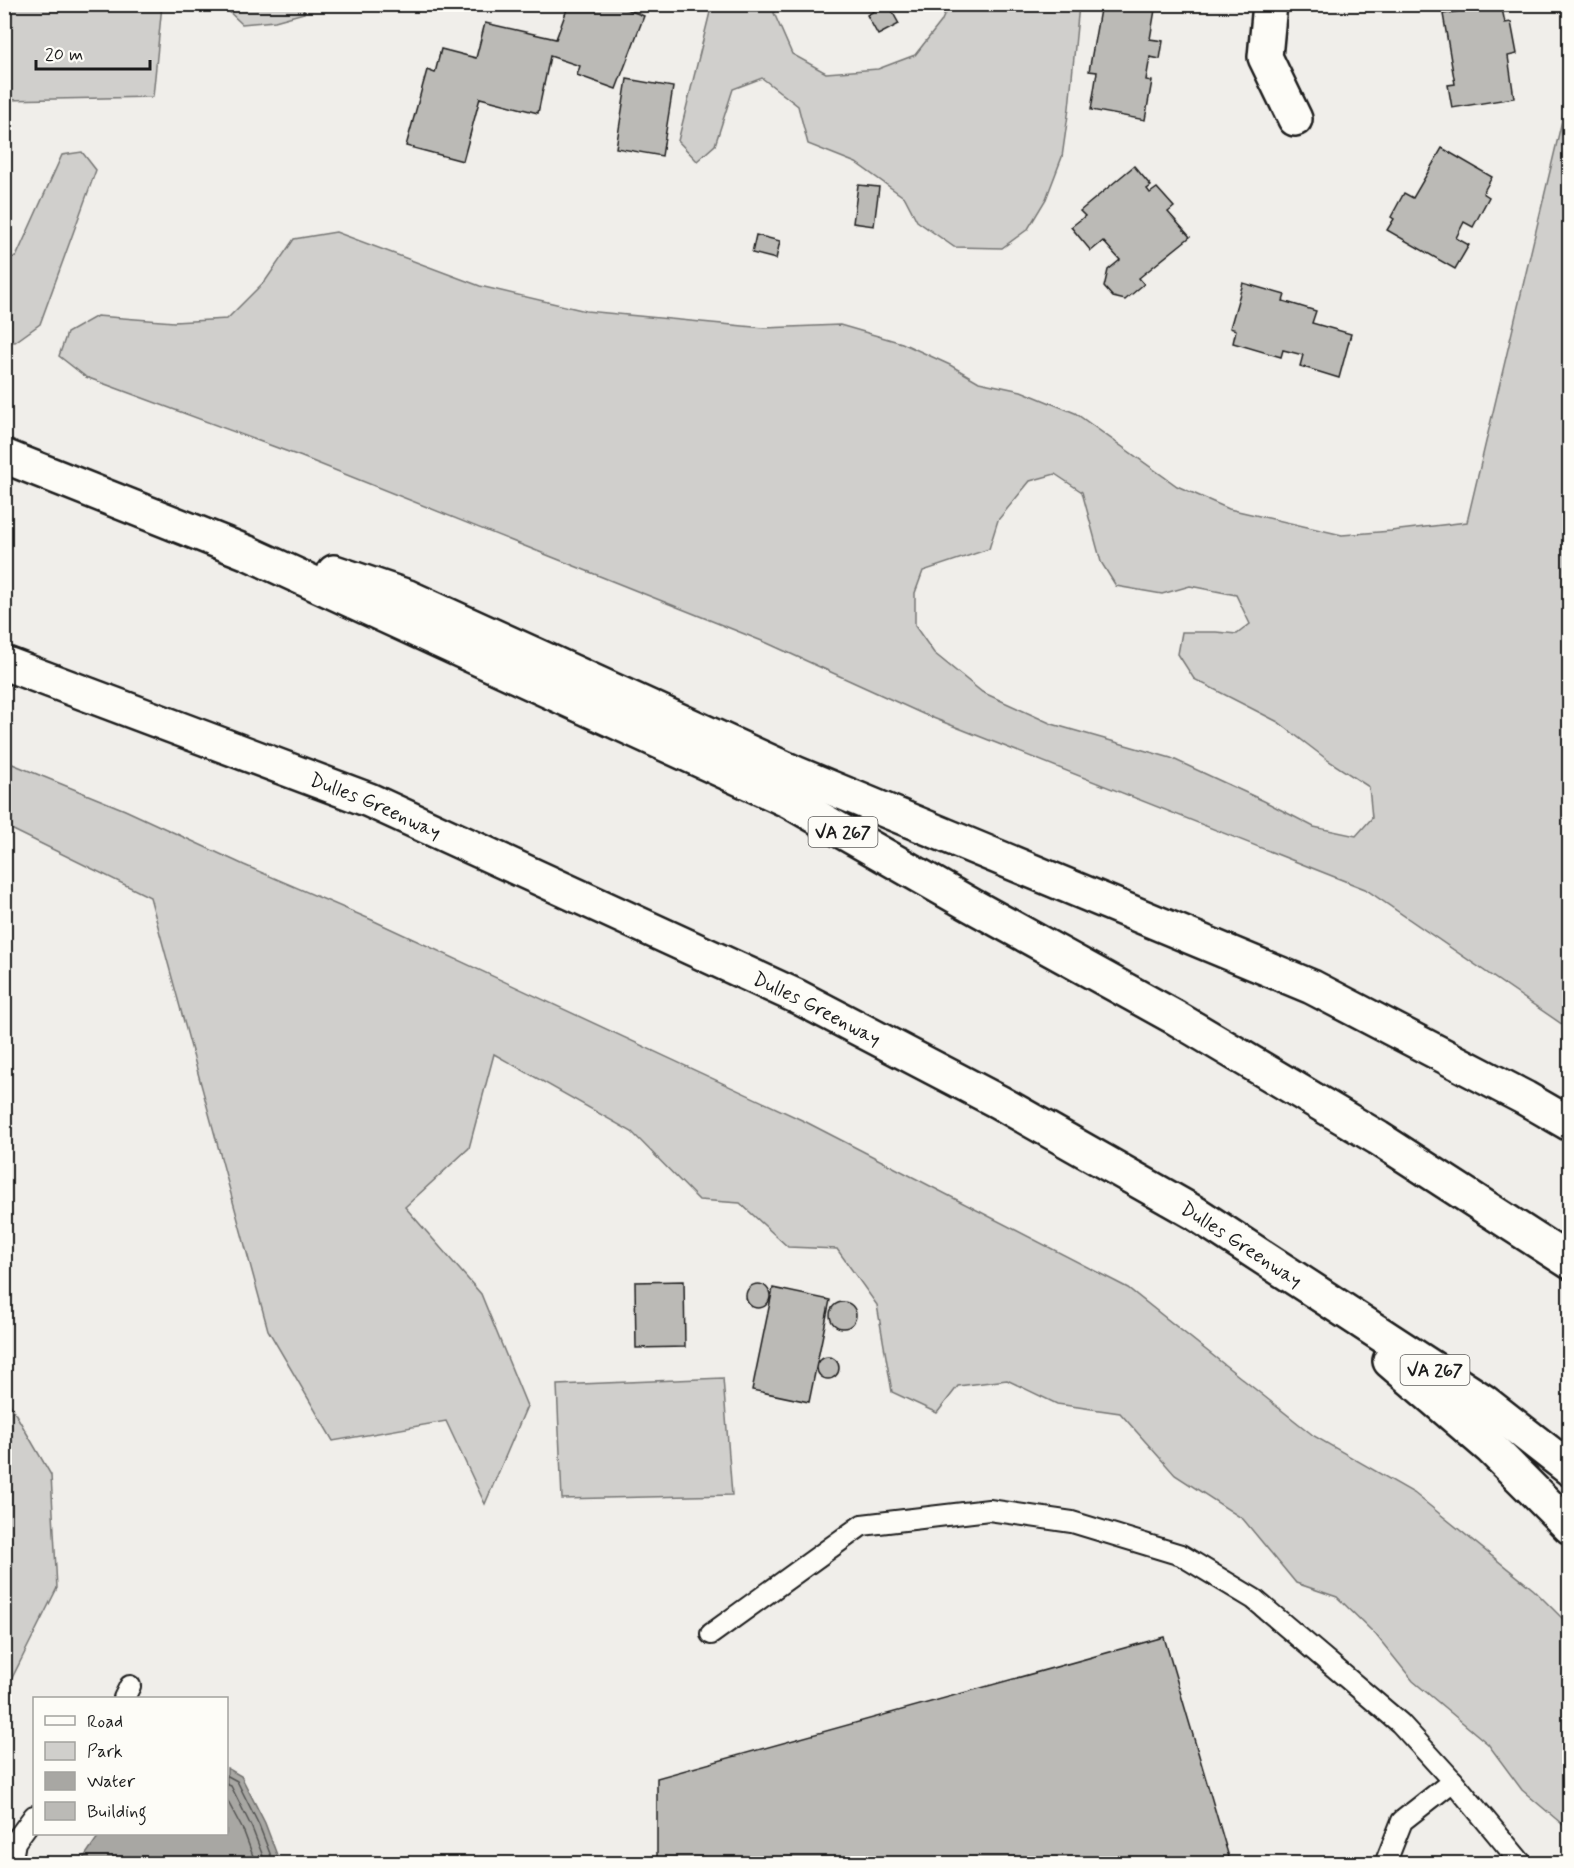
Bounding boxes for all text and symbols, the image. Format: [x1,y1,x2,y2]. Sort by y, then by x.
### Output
scale bar [36,33,150,71]
text: 20 m [45,43,83,67]
street label: Dulles Greenway [306,767,445,846]
road number: VA 267 [808,817,878,847]
street label: Dulles Greenway [748,966,885,1053]
street label: Dulles Greenway [1175,1196,1307,1295]
road number: VA 267 [1400,1355,1470,1385]
legend [33,1697,228,1835]
text: Road [87,1710,123,1734]
text: Park [87,1740,123,1764]
text: Water [87,1770,136,1794]
text: Building [87,1800,147,1826]

